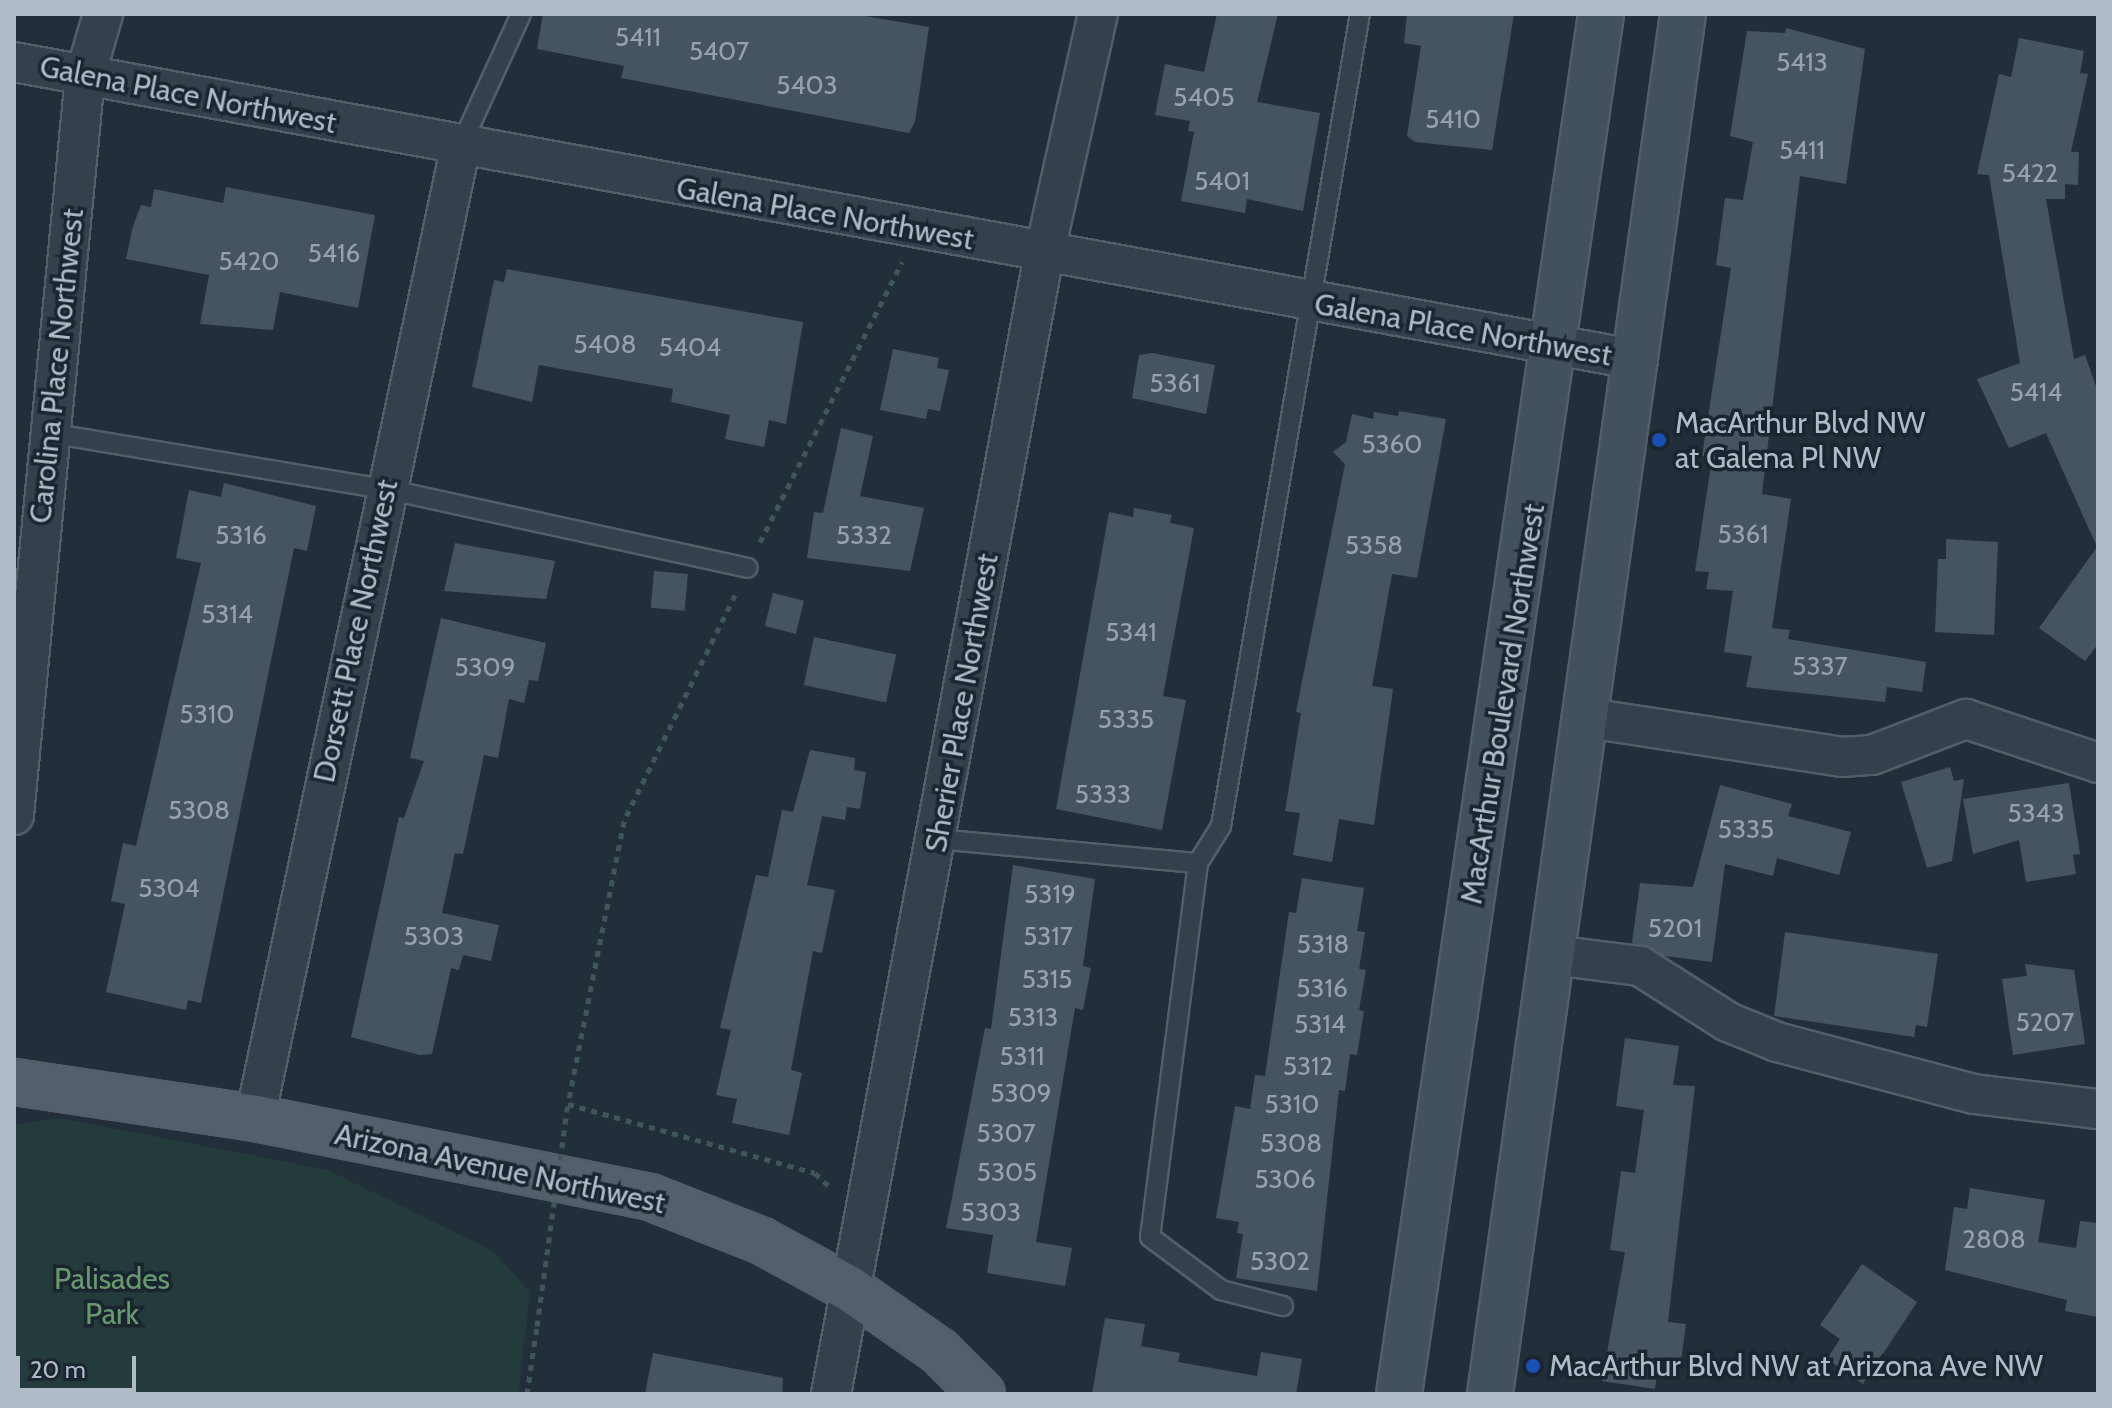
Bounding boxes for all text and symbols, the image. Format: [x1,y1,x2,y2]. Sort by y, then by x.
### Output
house number: 5411 [615,22,661,54]
house number: 5407 [689,36,749,68]
house number: 5413 [1776,47,1828,79]
street label: Galena Place Northwest [37,49,339,141]
house number: 5403 [776,70,838,102]
house number: 5405 [1173,82,1235,114]
house number: 5410 [1425,104,1481,136]
house number: 5411 [1779,135,1825,167]
house number: 5422 [2002,158,2058,190]
house number: 5401 [1194,166,1250,198]
street label: Galena Place Northwest [674,170,976,258]
street label: Carolina Place Northwest [23,207,91,525]
house number: 5416 [308,238,360,270]
house number: 5420 [219,246,279,278]
street label: Galena Place Northwest [1312,286,1614,374]
house number: 5408 [574,329,636,361]
house number: 5404 [659,332,721,364]
house number: 5361 [1149,368,1201,400]
house number: 5414 [2010,377,2062,409]
place label: MacArthur Blvd NW at Galena Pl NW [1675,405,1925,476]
house number: 5360 [1361,429,1423,461]
marker: MacArthur Blvd NW at Galena Pl NW [1650,431,1668,449]
street label: Dorsett Place Northwest [306,476,406,786]
street label: MacArthur Boulevard Northwest [1454,501,1552,907]
house number: 5361 [1717,519,1769,551]
house number: 5316 [215,520,267,552]
house number: 5332 [836,520,892,552]
house number: 5358 [1345,530,1403,562]
street label: Sherier Place Northwest [918,551,1006,855]
house number: 5314 [201,599,253,631]
house number: 5341 [1105,617,1157,649]
house number: 5337 [1792,651,1848,683]
house number: 5309 [454,652,516,684]
house number: 5310 [180,699,234,731]
house number: 5335 [1098,704,1154,736]
house number: 5333 [1075,779,1131,811]
house number: 5308 [168,795,230,827]
house number: 5343 [2007,798,2065,830]
house number: 5335 [1718,814,1774,846]
house number: 5304 [138,873,200,905]
house number: 5319 [1024,879,1076,911]
house number: 5201 [1648,913,1702,945]
house number: 5303 [404,921,464,953]
house number: 5317 [1023,921,1073,953]
house number: 5318 [1297,929,1349,961]
house number: 5315 [1022,964,1072,996]
house number: 5316 [1296,973,1348,1005]
house number: 5313 [1008,1002,1058,1034]
house number: 5207 [2016,1007,2074,1039]
house number: 5314 [1294,1009,1346,1041]
house number: 5311 [999,1041,1045,1073]
house number: 5312 [1283,1051,1333,1083]
house number: 5309 [990,1078,1052,1110]
house number: 5310 [1265,1089,1319,1121]
street label: Arizona Avenue Northwest [332,1116,668,1222]
house number: 5307 [976,1118,1036,1150]
house number: 5308 [1260,1128,1322,1160]
house number: 5305 [977,1157,1037,1189]
house number: 5306 [1254,1164,1316,1196]
house number: 5303 [961,1197,1021,1229]
house number: 2808 [1962,1224,2026,1256]
house number: 5302 [1250,1246,1310,1278]
park label: Palisades Park [54,1261,170,1332]
scale bar [20,1340,140,1390]
place label: MacArthur Blvd NW at Arizona Ave NW [1549,1348,2043,1384]
text: 20 m [30,1355,86,1384]
marker: MacArthur Blvd NW at Arizona Ave NW [1524,1357,1542,1375]

